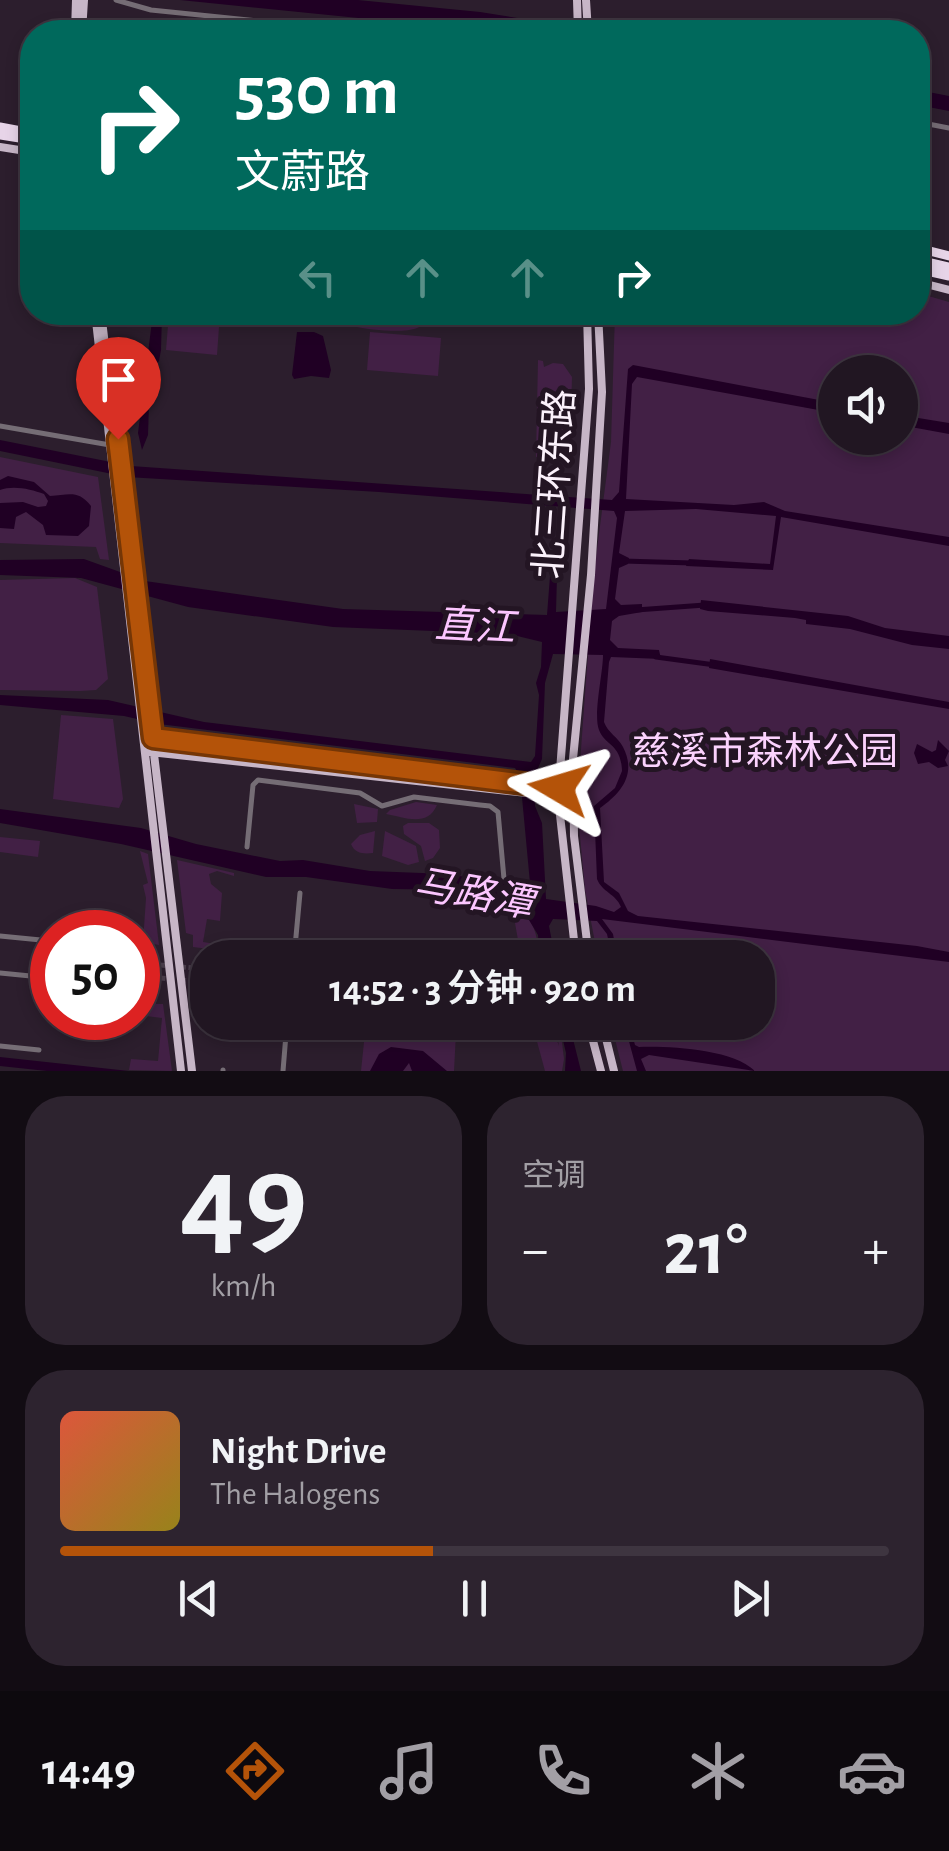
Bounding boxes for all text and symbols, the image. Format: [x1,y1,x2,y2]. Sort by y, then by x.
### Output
text: 530 m [235,57,399,127]
icon: right [70,60,200,190]
text: 文蔚路 [235,151,370,196]
icon: left [290,250,345,305]
icon: ahead [395,250,450,305]
icon: ahead [500,250,555,305]
icon: right [605,250,660,305]
pin [76,337,161,440]
icon: arrive [91,352,146,407]
map controls [818,355,918,455]
button: sound [818,355,918,455]
street label: 北三环东路 [527,388,582,580]
water label: 直江 [434,603,520,649]
park label: 慈溪市森林公园 [632,731,898,772]
position arrow [507,736,611,840]
water label: 马路潭 [411,863,543,926]
speed limit sign: 50 [30,910,160,1040]
text: 14:52 · 3 分钟 · 920 m [329,971,636,1009]
text: 49 [179,1137,308,1267]
text: 空调 [522,1160,586,1192]
text: 21° [663,1213,748,1288]
text: − [522,1223,548,1278]
text: + [863,1223,889,1278]
text: km/h [210,1270,277,1302]
text: Night Drive [210,1433,386,1471]
text: The Halogens [210,1478,380,1510]
icon: previous [171,1571,226,1626]
icon: pause [447,1571,502,1626]
icon: next [723,1571,778,1626]
icon: directions [220,1736,290,1806]
icon: music [374,1736,444,1806]
icon: phone [528,1736,598,1806]
icon: climate [683,1736,753,1806]
icon: car [837,1736,907,1806]
text: 14:49 [42,1748,136,1793]

